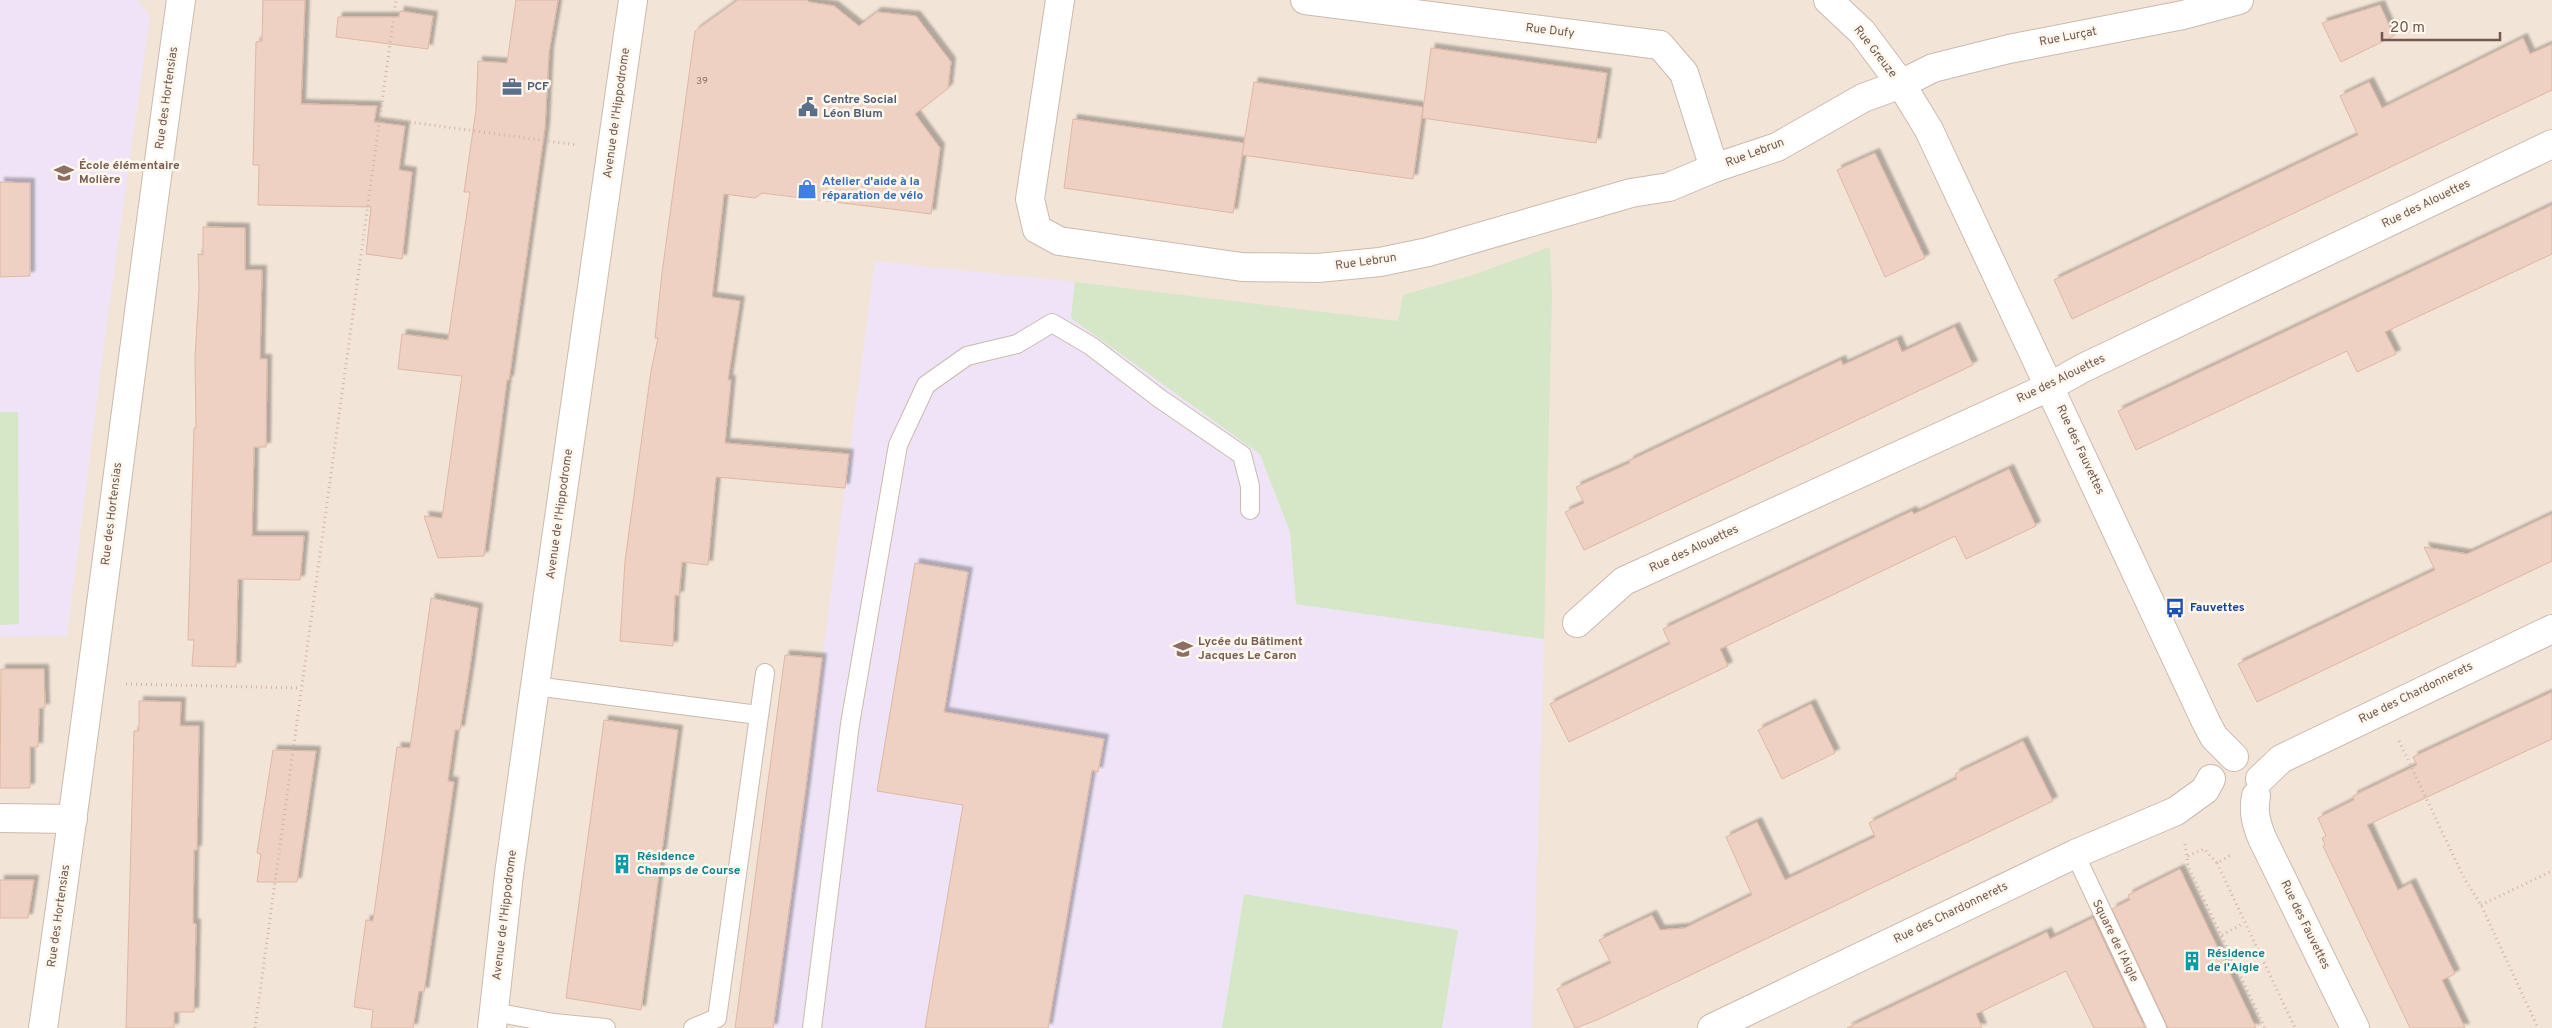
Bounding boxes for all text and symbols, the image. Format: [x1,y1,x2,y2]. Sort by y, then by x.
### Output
scale bar [2382,10,2500,42]
text: 20 m [2390,19,2425,38]
street label: Rue Dufy [1525,20,1575,42]
street label: Rue Greuze [1850,23,1900,81]
street label: Rue Lurçat [2038,24,2098,50]
street label: Rue des Hortensias [152,46,182,150]
street label: Avenue de l'Hippodrome [600,47,634,179]
house number: 39 [696,75,708,88]
office icon: PCF [501,76,523,98]
place label: PCF [527,79,549,95]
place label: Centre Social Léon Blum [823,92,897,122]
public building icon: Centre Social Léon Blum [797,96,819,118]
street label: Rue Lebrun [1723,134,1787,172]
place label: École élémentaire Molière [79,158,180,188]
school or university icon: École élémentaire Molière [53,162,75,184]
place label: Atelier d'aide à la réparation de vélo [822,174,923,204]
street label: Rue des Alouettes [2379,176,2473,232]
shop icon: Atelier d'aide à la réparation de vélo [796,178,818,200]
street label: Rue Lebrun [1334,250,1398,274]
street label: Rue des Alouettes [2014,351,2108,407]
street label: Rue des Fauvettes [2052,402,2108,498]
street label: Avenue de l'Hippodrome [543,448,577,580]
street label: Rue des Hortensias [98,462,126,566]
street label: Rue des Alouettes [1647,521,1741,577]
bus stop icon: Fauvettes [2164,597,2186,619]
place label: Fauvettes [2190,600,2245,616]
place label: Lycée du Bâtiment Jacques Le Caron [1198,634,1303,664]
school or university icon: Lycée du Bâtiment Jacques Le Caron [1172,638,1194,660]
street label: Rue des Chardonnerets [2356,658,2476,728]
street label: Avenue de l'Hippodrome [489,849,521,981]
place label: Résidence Champs de Course [637,849,741,879]
building icon: Résidence Champs de Course [611,853,633,875]
street label: Rue des Hortensias [44,864,74,968]
street label: Rue des Chardonnerets [1891,878,2011,948]
street label: Rue des Fauvettes [2276,878,2334,972]
street label: Square de l'Aigle [2088,897,2142,985]
place label: Résidence de l'Aigle [2207,946,2265,976]
building icon: Résidence de l'Aigle [2181,950,2203,972]

